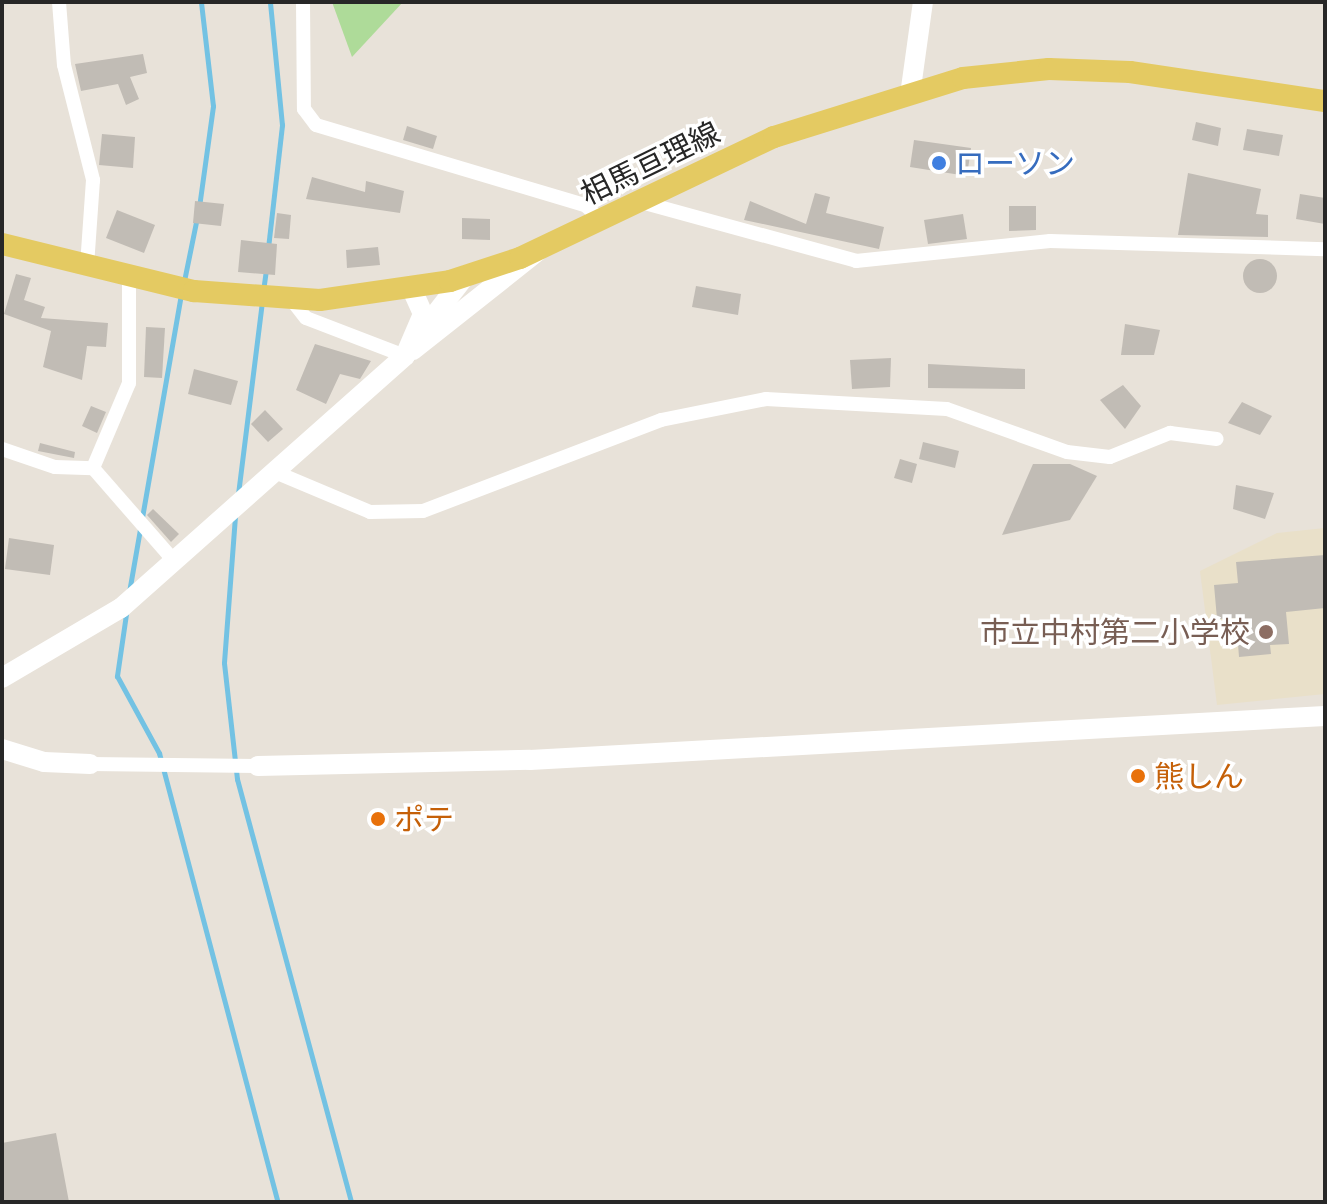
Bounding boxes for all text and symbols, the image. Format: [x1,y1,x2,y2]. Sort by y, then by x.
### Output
street label: 相馬亘理線 [575,114,725,212]
place label: ローソン [955,145,1075,181]
marker: ローソン [930,154,948,172]
place label: 市立中村第二小学校 [980,614,1250,650]
marker: 市立中村第二小学校 [1257,623,1275,641]
place label: 熊しん [1154,758,1244,794]
marker: 熊しん [1129,767,1147,785]
place label: ポテ [394,801,454,837]
marker: ポテ [369,810,387,828]

